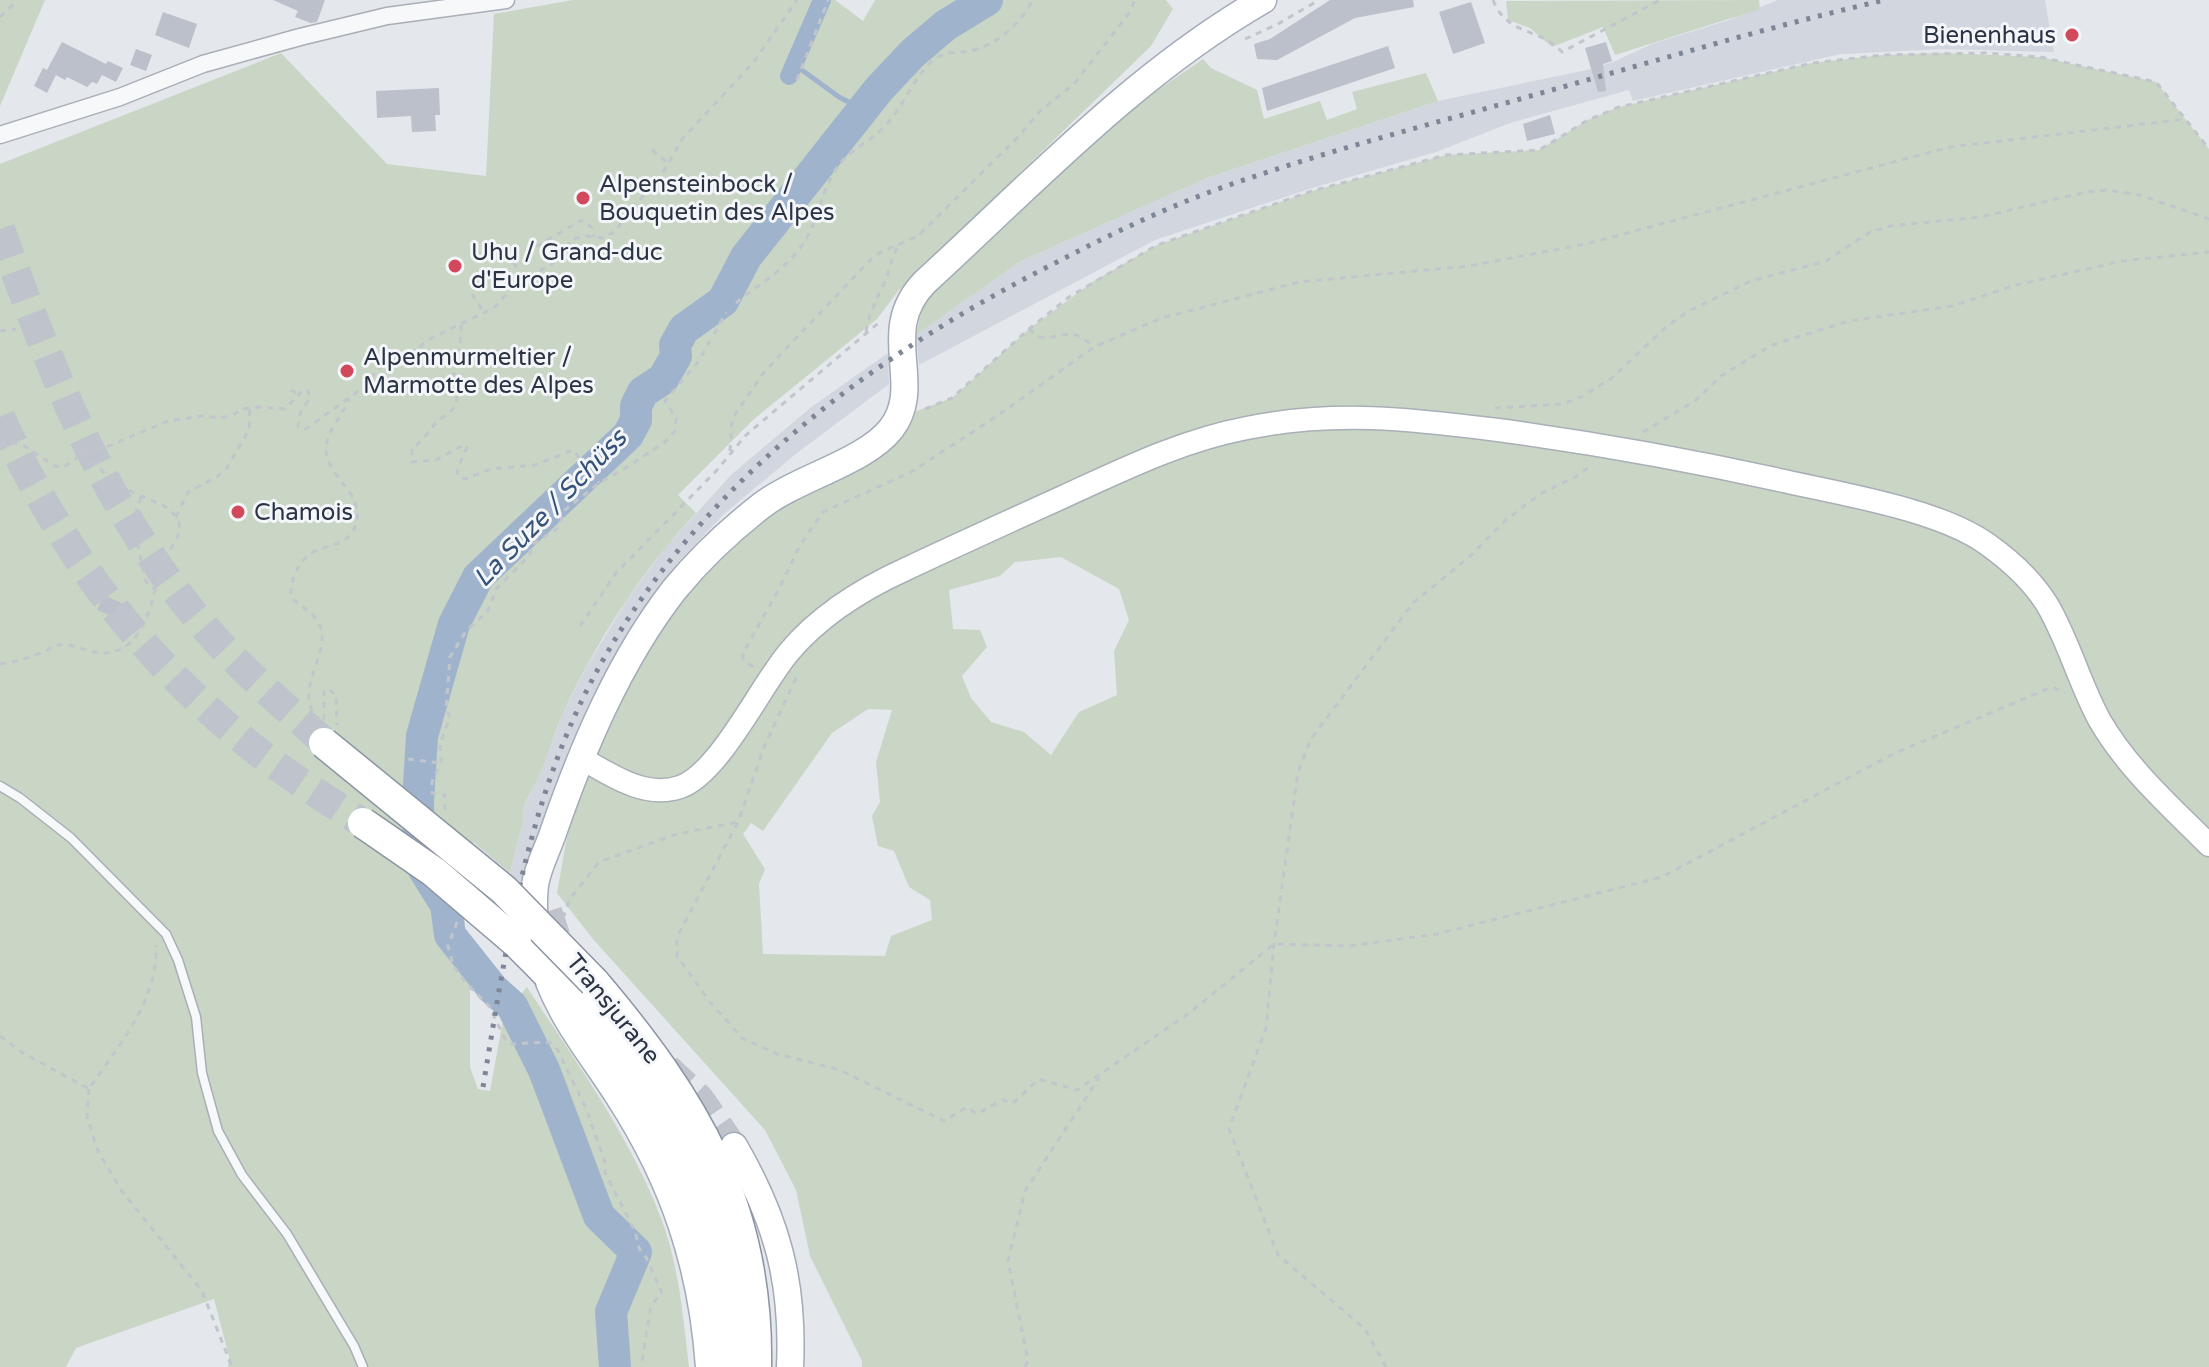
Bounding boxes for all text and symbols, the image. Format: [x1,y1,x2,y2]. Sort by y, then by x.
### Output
place label: Bienenhaus [1923,21,2056,50]
marker: Bienenhaus [2063,26,2081,44]
place label: Alpensteinbock / Bouquetin des Alpes [599,170,835,227]
marker: Alpensteinbock / Bouquetin des Alpes [574,189,592,207]
place label: Uhu / Grand-duc d'Europe [471,238,663,295]
marker: Uhu / Grand-duc d'Europe [446,257,464,275]
place label: Alpenmurmeltier / Marmotte des Alpes [363,343,594,400]
marker: Alpenmurmeltier / Marmotte des Alpes [338,362,356,380]
water label: La Suze / Schüss [467,422,634,593]
place label: Chamois [254,498,353,527]
marker: Chamois [229,503,247,521]
street label: Transjurane [560,948,666,1070]

